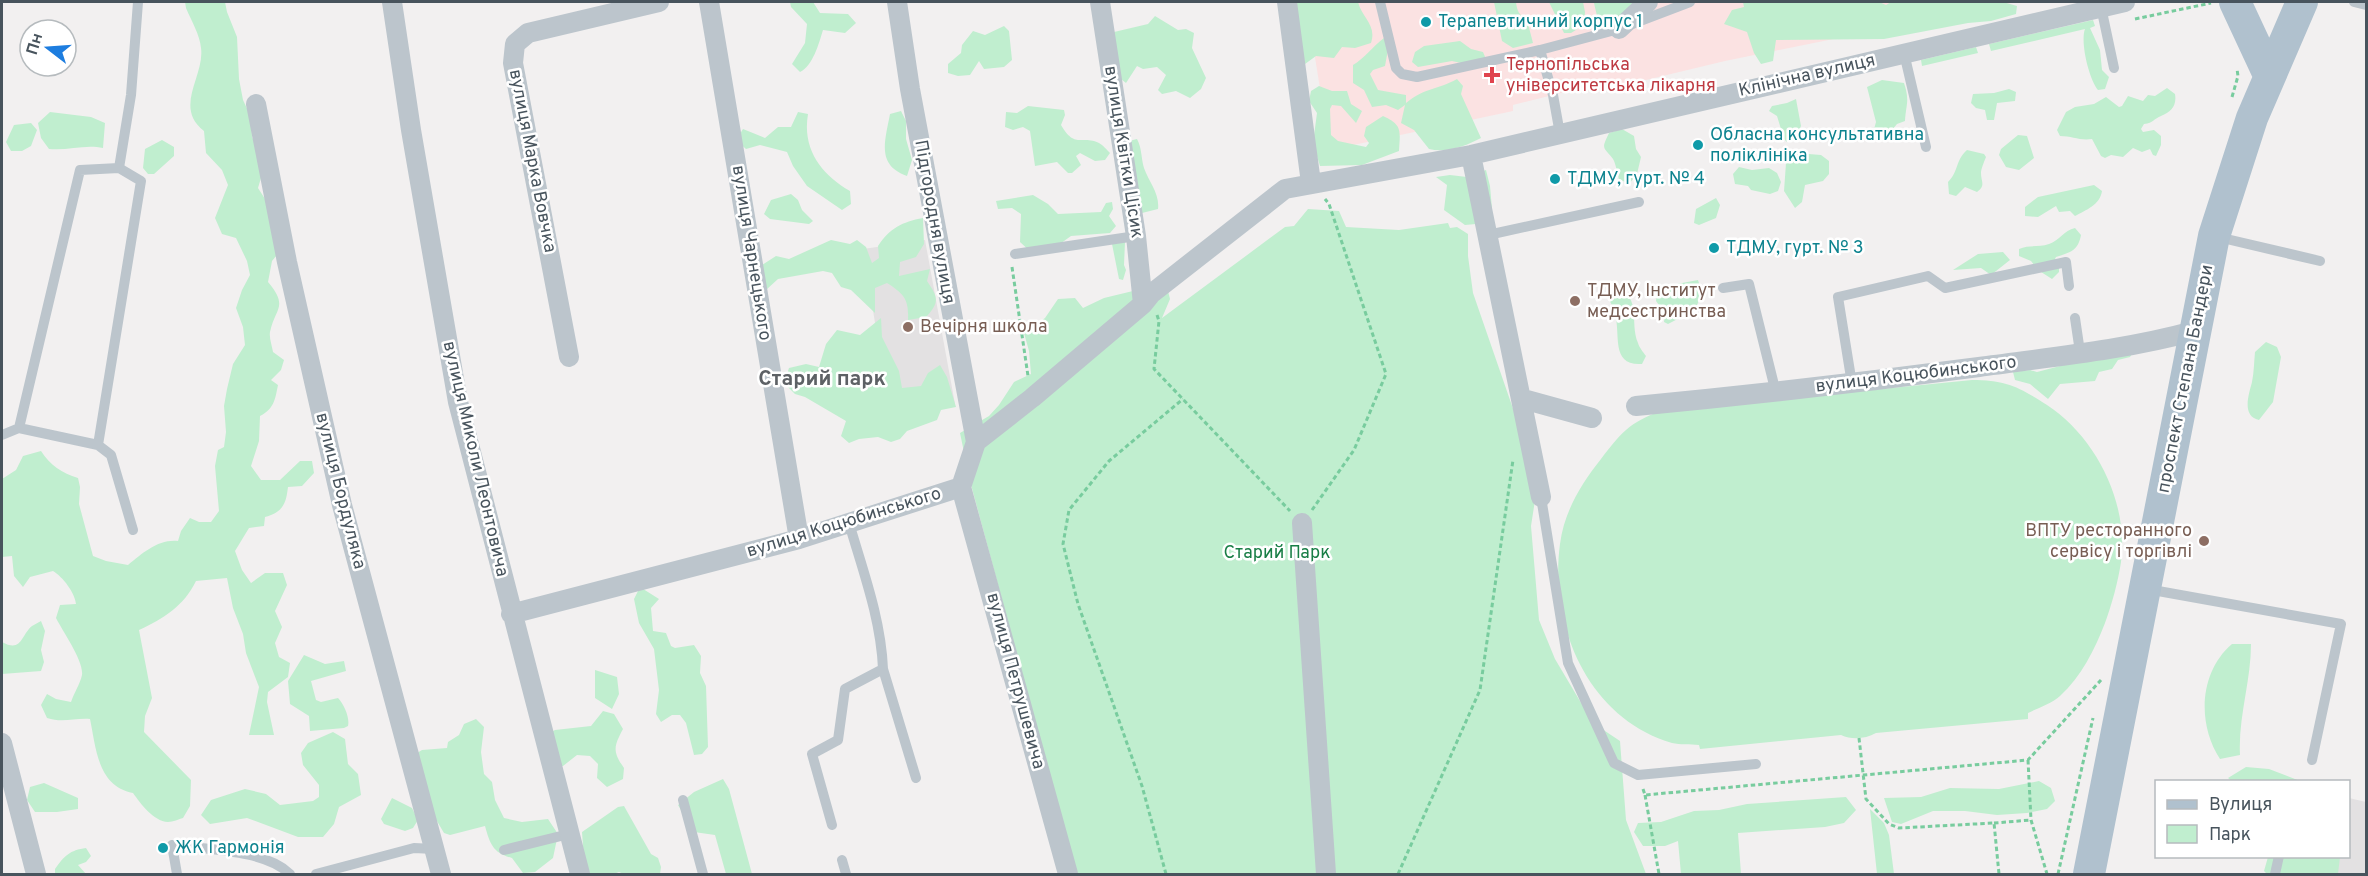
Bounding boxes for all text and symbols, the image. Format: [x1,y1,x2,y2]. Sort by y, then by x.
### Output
place label: Терапевтичний корпус 1 [1438,11,1643,34]
marker: Терапевтичний корпус 1 [1419,15,1433,29]
north arrow [18,18,78,78]
text: Пн [23,31,48,57]
street label: Клінічна вулиця [1736,49,1878,103]
place label: Тернопільська університетська лікарня [1506,54,1716,98]
street label: вулиця Квітки Цісик [1098,64,1148,240]
marker: Тернопільська університетська лікарня [1483,66,1501,84]
street label: вулиця Марка Вовчка [503,67,561,255]
place label: Обласна консультативна поліклініка [1710,124,1924,168]
street label: Підгородня вулиця [908,138,960,306]
marker: Обласна консультативна поліклініка [1691,138,1705,152]
street label: вулиця Чарнецького [726,164,776,342]
place label: ТДМУ, гурт. № 4 [1567,168,1705,191]
marker: ТДМУ, гурт. № 4 [1548,172,1562,186]
place label: ТДМУ, гурт. № 3 [1726,237,1864,260]
marker: ТДМУ, гурт. № 3 [1707,241,1721,255]
street label: проспект Степана Бандери [2153,263,2219,495]
place label: ТДМУ, Iнститут медсестринства [1587,280,1726,324]
marker: ТДМУ, Iнститут медсестринства [1568,294,1582,308]
place label: Вечірня школа [920,316,1047,339]
marker: Вечірня школа [901,320,915,334]
street label: вулиця Миколи Леонтовича [437,339,513,579]
street label: вулиця Коцюбинського [1814,351,2018,399]
district label: Старий парк [758,366,886,393]
street label: вулиця Бордуляка [309,410,371,572]
street label: вулиця Коцюбинського [744,482,944,564]
place label: ВПТУ ресторанного сервісу і торгівлі [2025,520,2192,564]
marker: ВПТУ ресторанного сервісу і торгівлі [2197,534,2211,548]
park label: Старий Парк [1223,542,1331,565]
street label: вулиця Петрушевича [980,590,1050,772]
legend [2155,780,2350,858]
text: Вулиця [2209,794,2272,817]
text: Парк [2209,824,2251,847]
place label: ЖК Гармонія [175,837,285,860]
marker: ЖК Гармонія [156,841,170,855]

